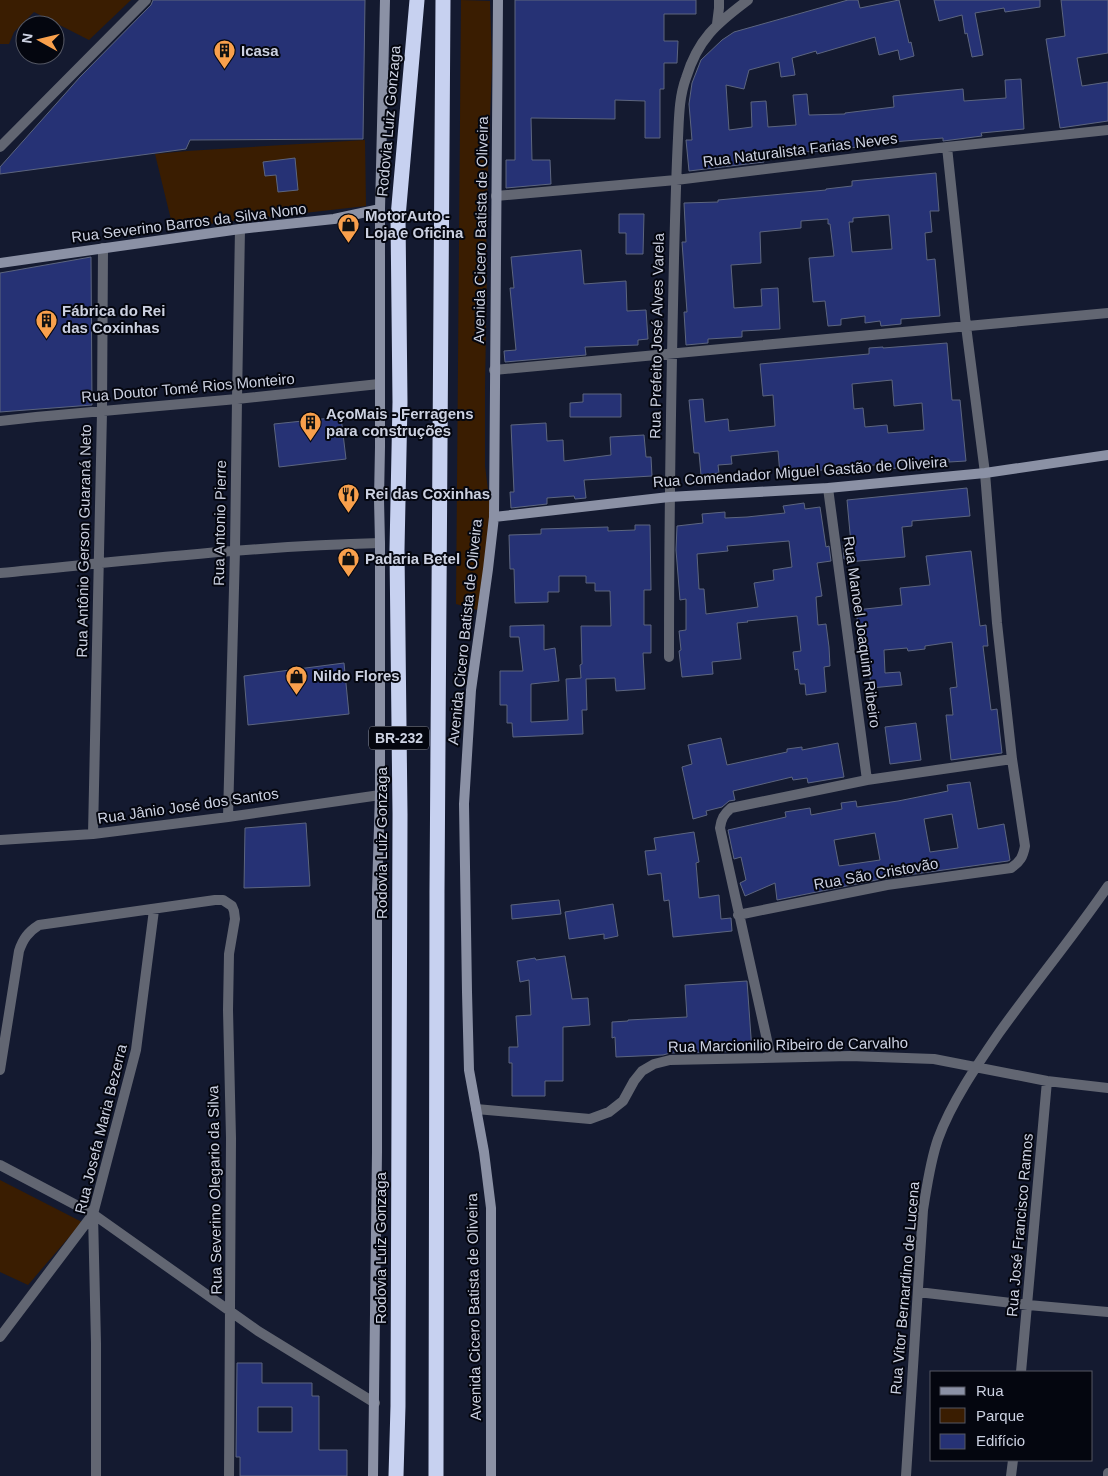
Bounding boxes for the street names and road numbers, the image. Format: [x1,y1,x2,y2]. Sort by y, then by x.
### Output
street label: Rodovia Luiz Gonzaga [373,44,404,197]
street label: Avenida Cicero Batista de Oliveira [470,116,491,344]
street label: Rua Naturalista Farias Neves [702,129,898,170]
street label: Rua Severino Barros da Silva Nono [70,200,307,245]
street label: Rua Prefeito José Alves Varela [646,232,667,439]
street label: Rua Doutor Tomé Rios Monteiro [81,370,295,405]
street label: Rua Antônio Gerson Guaraná Neto [73,424,94,658]
street label: Rua Comendador Miguel Gastão de Oliveira [652,453,948,490]
street label: Rua Antonio Pierre [210,460,229,586]
street label: Avenida Cicero Batista de Oliveira [444,517,485,746]
street label: Rua Manoel Joaquim Ribeiro [841,535,884,729]
road number: BR-232 [369,726,429,750]
street label: Rodovia Luiz Gonzaga [373,766,390,919]
street label: Rua Jânio José dos Santos [96,784,280,827]
street label: Rua São Cristovão [812,854,939,893]
street label: Rua Marcionilio Ribeiro de Carvalho [668,1034,908,1055]
street label: Rua Josefa Maria Bezerra [71,1042,130,1215]
street label: Rua Severino Olegario da Silva [204,1085,225,1295]
street label: Rua José Francisco Ramos [1003,1132,1036,1317]
street label: Rodovia Luiz Gonzaga [372,1171,389,1324]
street label: Rua Vitor Bernardino de Lucena [887,1180,922,1395]
street label: Avenida Cicero Batista de Oliveira [463,1193,484,1421]

